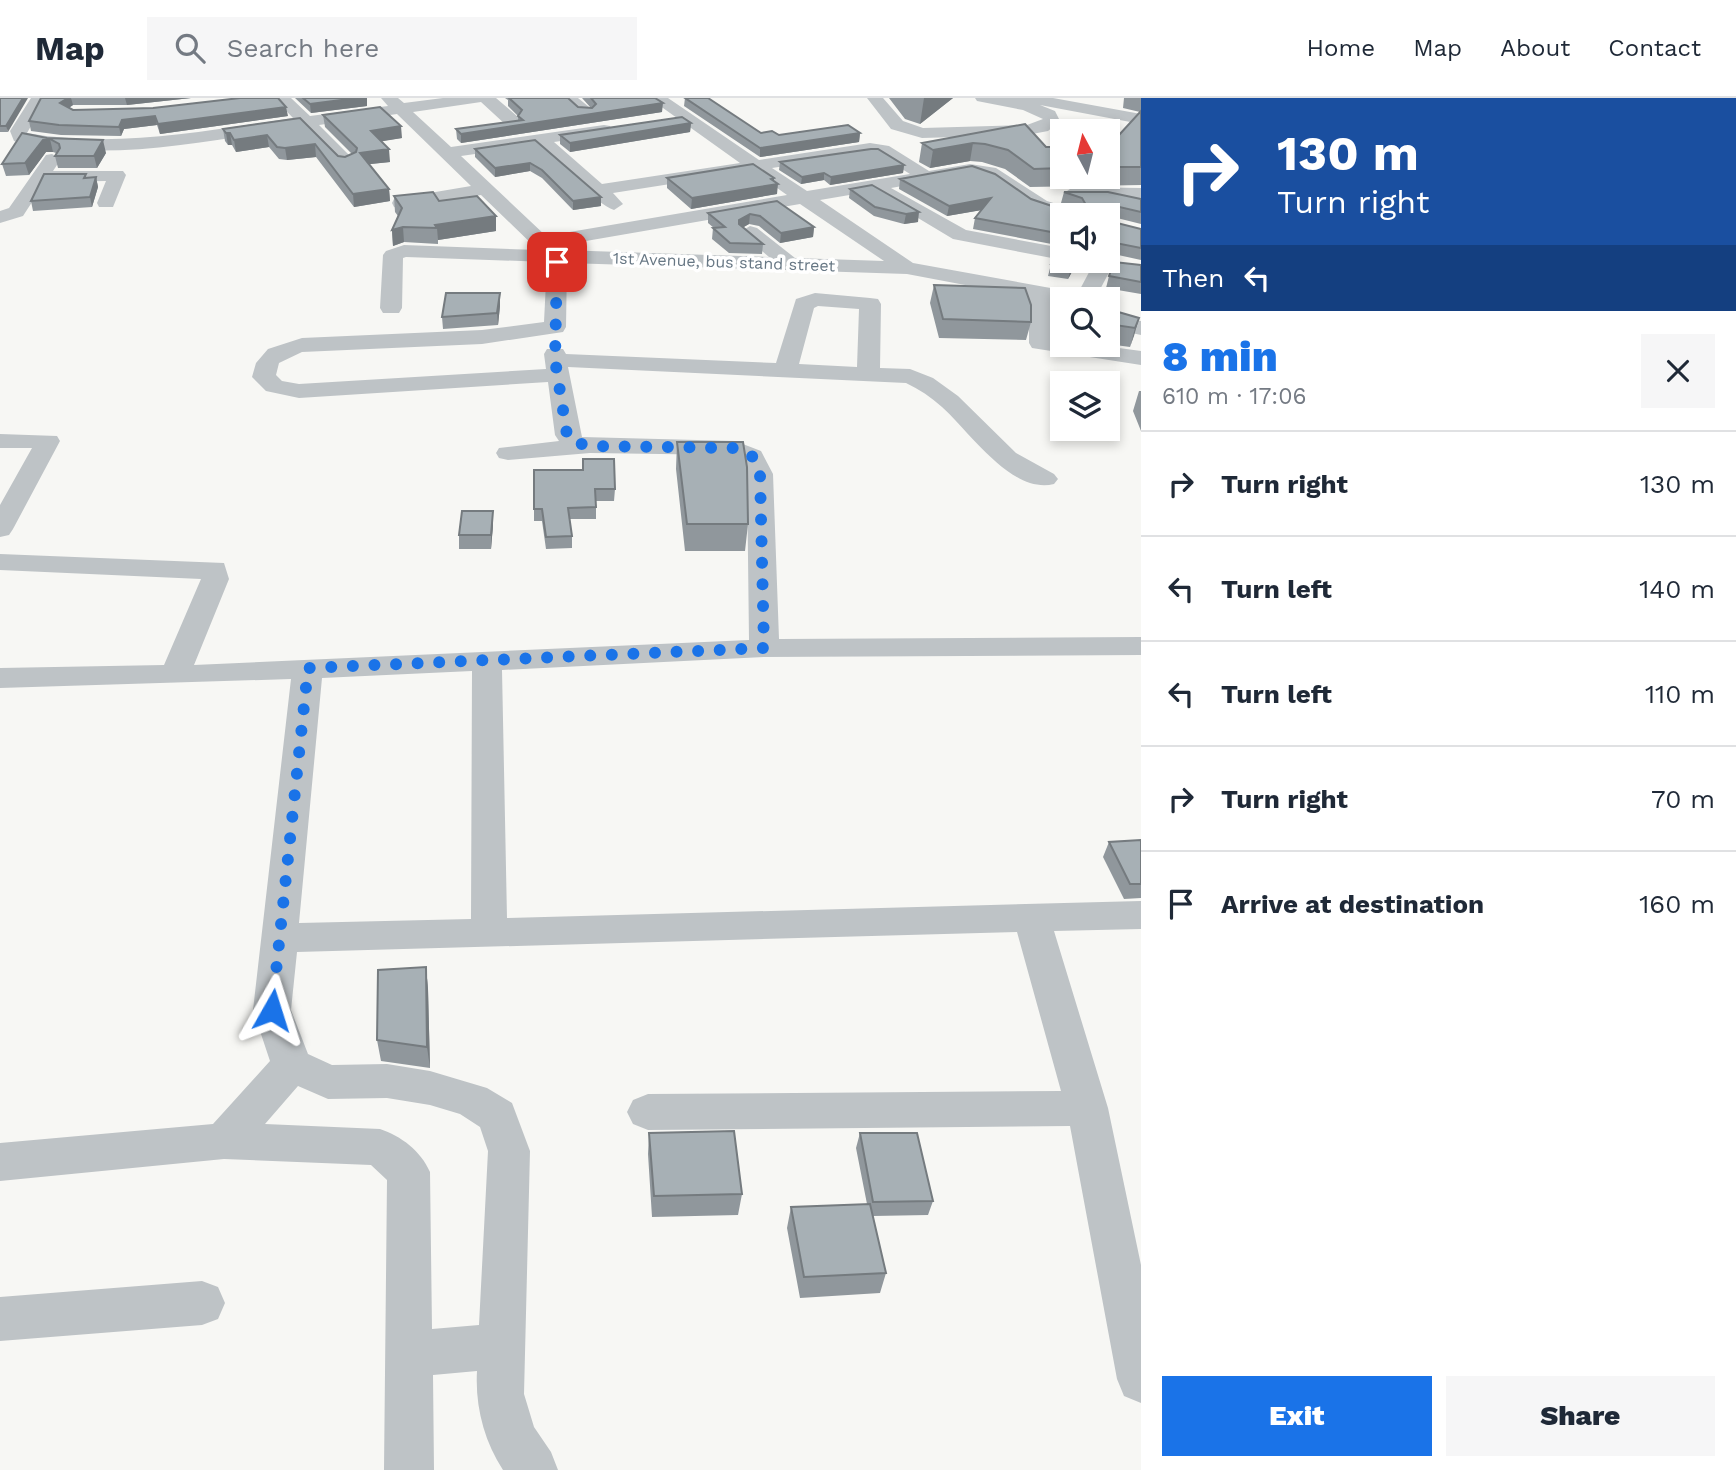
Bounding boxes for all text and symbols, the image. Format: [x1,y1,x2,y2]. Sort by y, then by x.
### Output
search box [147,17,637,80]
text: Map [35,29,105,68]
icon: search [171,29,209,67]
text: Search here [227,33,379,63]
text: Home [1307,34,1375,62]
text: Map [1413,34,1462,62]
text: About [1500,34,1570,62]
text: Contact [1608,34,1701,62]
north arrow [1050,119,1120,189]
map controls [1050,119,1120,441]
text: 130 m [1277,124,1419,182]
icon: right [1162,126,1253,217]
text: Turn right [1277,183,1429,221]
button: sound [1050,203,1120,273]
pin [527,232,587,292]
icon: arrive [538,243,576,281]
street label: 1st Avenue, bus stand street [613,249,836,275]
icon: left [1238,259,1276,297]
text: Then [1162,263,1224,293]
button: search [1050,287,1120,357]
text: 8 min [1162,332,1278,381]
button: close [1641,334,1715,408]
button: layers [1050,371,1120,441]
text: 610 m · 17:06 [1162,383,1306,410]
icon: right [1162,465,1200,503]
text: Turn right [1221,469,1348,499]
text: 130 m [1640,469,1715,499]
icon: left [1162,570,1200,608]
text: Turn left [1221,574,1332,604]
text: 140 m [1639,574,1715,604]
icon: left [1162,675,1200,713]
text: Turn left [1221,679,1332,709]
text: 110 m [1645,679,1715,709]
icon: right [1162,780,1200,818]
text: Turn right [1221,784,1348,814]
text: 70 m [1651,784,1715,814]
icon: arrive [1162,885,1200,923]
text: Arrive at destination [1221,889,1484,919]
text: 160 m [1639,889,1715,919]
position arrow [235,973,309,1047]
button: Exit [1162,1376,1432,1456]
button: Share [1446,1376,1715,1456]

